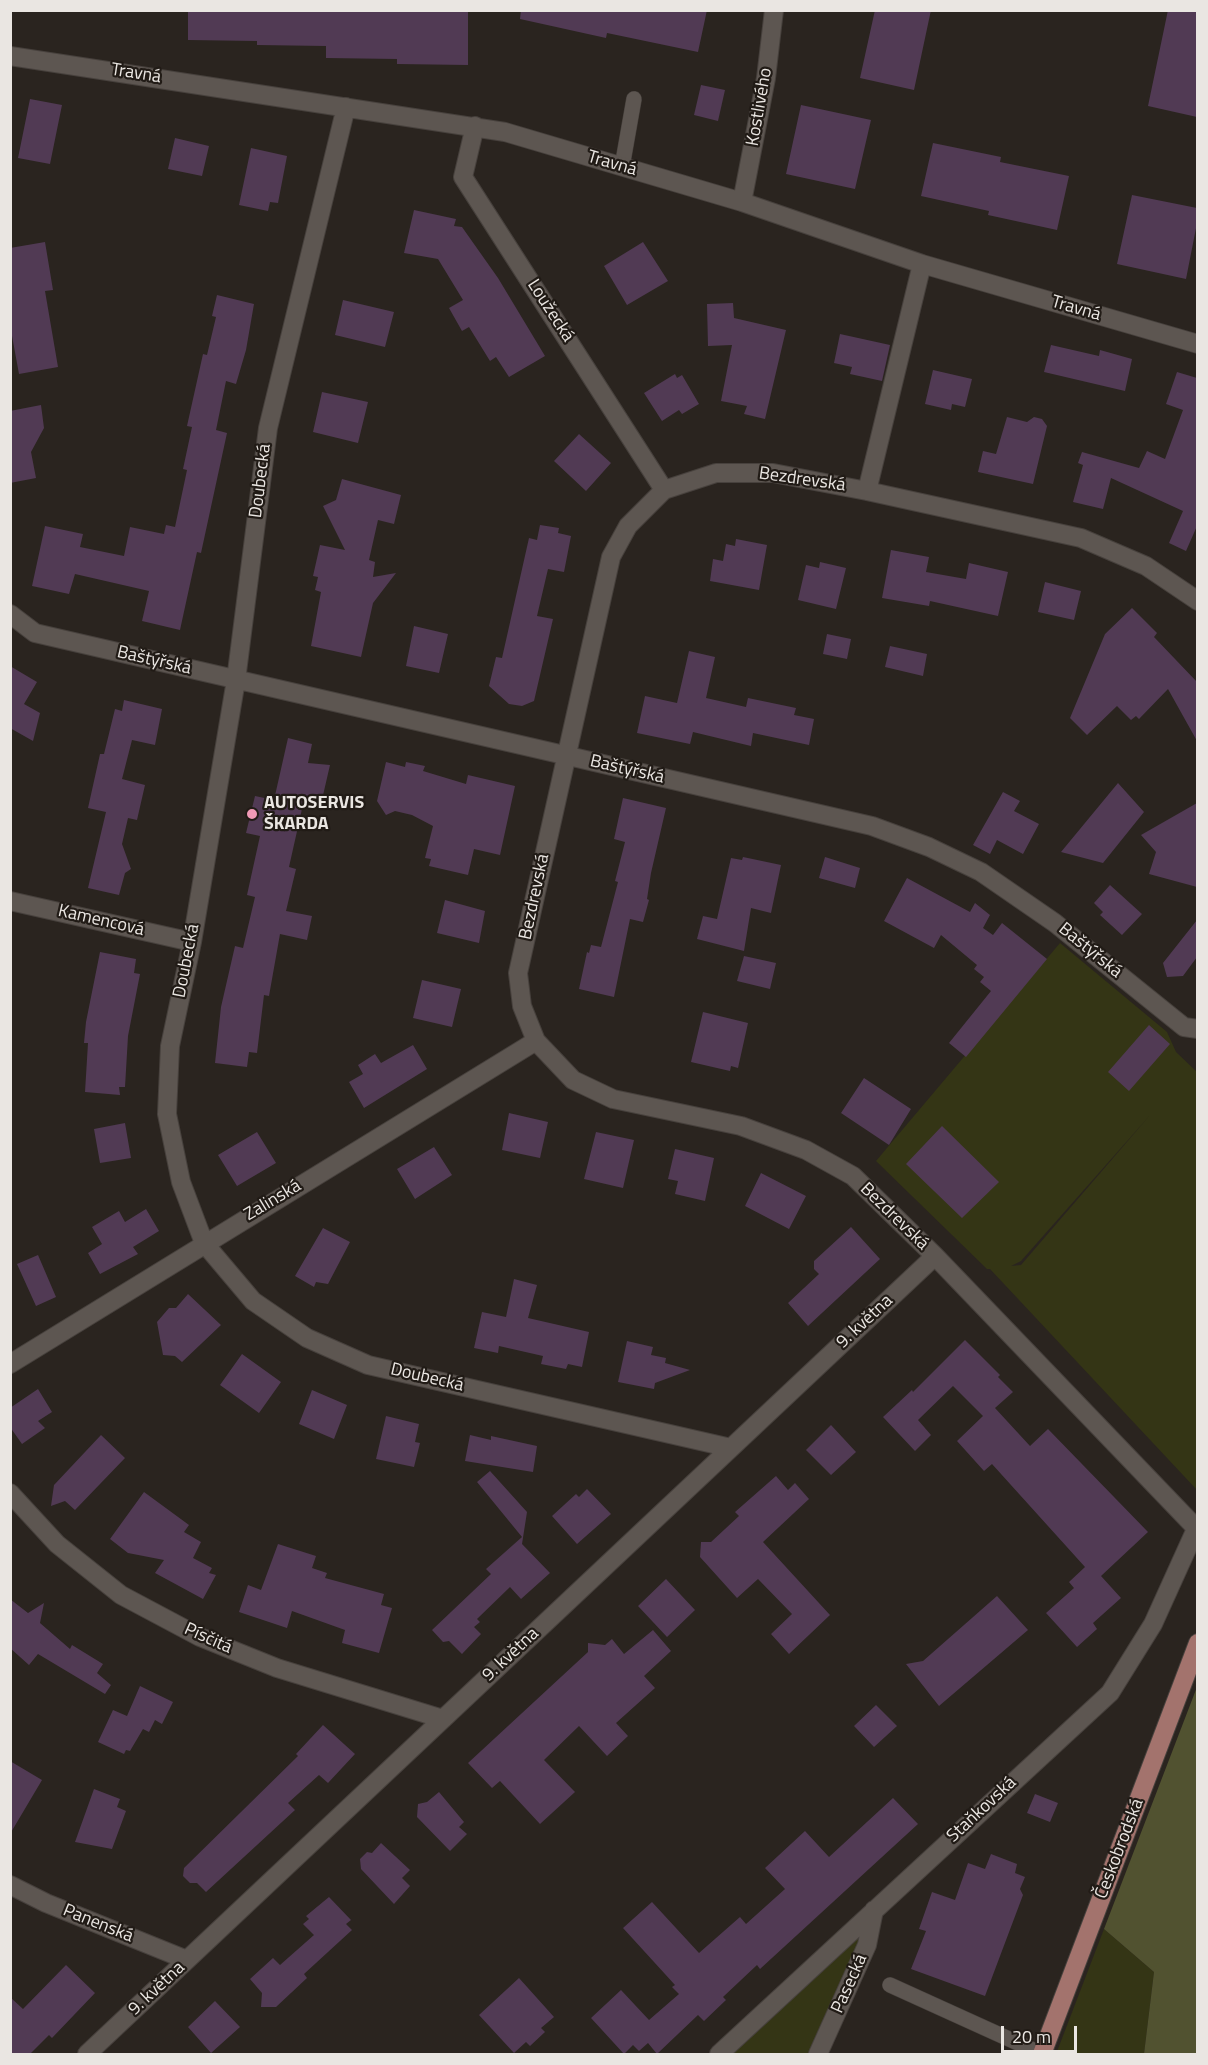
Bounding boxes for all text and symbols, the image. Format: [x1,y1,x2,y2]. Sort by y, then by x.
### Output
street label: Travná [109,59,163,89]
street label: Kostlivého [743,66,777,148]
street label: Travná [585,147,639,181]
street label: Loužecká [522,276,578,346]
street label: Travná [1049,292,1103,326]
street label: Doubecká [246,443,276,519]
street label: Bezdrevská [757,463,847,497]
street label: Baštýřská [115,642,193,680]
street label: Baštýřská [588,751,666,789]
place label: AUTOSERVIS ŠKARDA [264,793,364,836]
marker: AUTOSERVIS ŠKARDA [245,807,259,821]
street label: Bezdrevská [515,852,555,942]
street label: Kamencová [56,901,146,941]
street label: Baštýřská [1054,919,1126,983]
street label: Doubecká [169,922,205,1000]
street label: Zalinská [241,1176,305,1226]
street label: Bezdrevská [855,1179,933,1255]
street label: 9. května [832,1291,898,1353]
street label: Doubecká [388,1359,466,1397]
street label: Písčitá [181,1619,235,1659]
street label: 9. května [478,1624,544,1686]
street label: Staňkovská [943,1772,1021,1848]
street label: Českobrodská [1091,1796,1149,1902]
street label: Panenská [60,1900,136,1948]
street label: Pasecká [827,1951,873,2017]
street label: 9. května [124,1958,190,2020]
scale bar [1004,2014,1080,2052]
text: 20 m [1012,2023,1051,2050]

